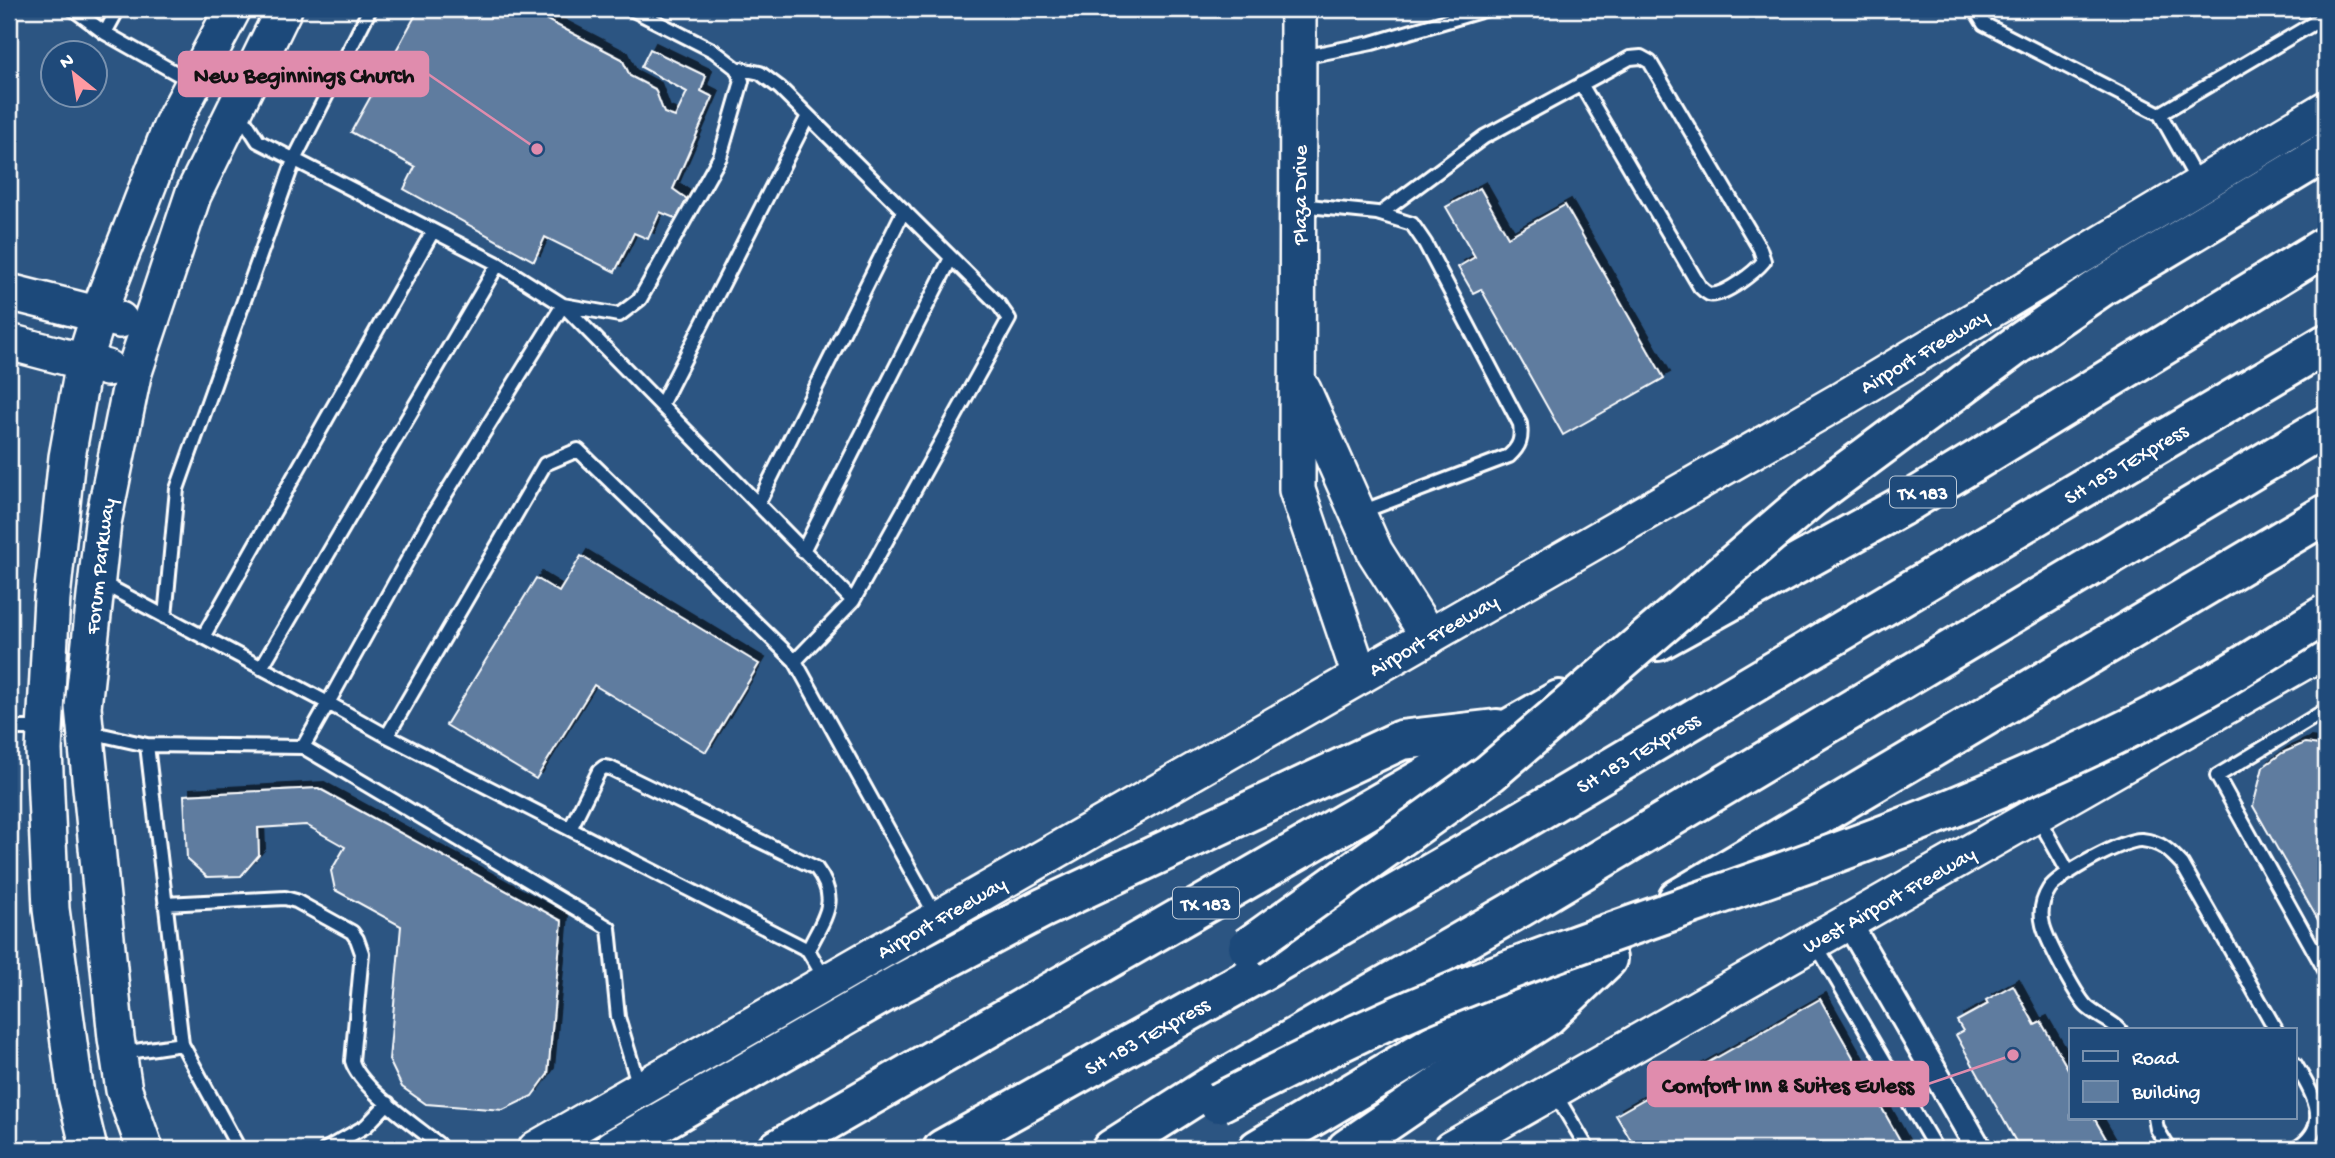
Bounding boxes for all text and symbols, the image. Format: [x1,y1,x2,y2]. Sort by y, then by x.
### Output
north arrow [38,38,108,108]
text: N [56,49,78,75]
callout: New Beginnings Church [179,52,428,96]
text: New Beginnings Church [194,64,415,91]
street label: Plaza Drive [1290,144,1315,246]
street label: Airport Freeway [1857,305,1994,401]
street label: SH 183 TEXpress [2061,419,2194,512]
road number: TX 183 [1890,477,1956,508]
street label: Forum Parkway [82,496,124,637]
street label: Airport Freeway [1366,590,1504,684]
street label: SH 183 TEXpress [1573,708,1707,801]
street label: West Airport Freeway [1800,843,1981,961]
street label: Airport Freeway [874,873,1012,966]
road number: TX 183 [1173,888,1239,918]
street label: SH 183 TEXpress [1081,993,1216,1083]
legend [2069,1028,2296,1120]
text: Road [2132,1048,2180,1073]
callout: Comfort Inn & Suites Euless [1648,1062,1928,1106]
text: Comfort Inn & Suites Euless [1662,1074,1916,1101]
text: Building [2131,1082,2201,1107]

